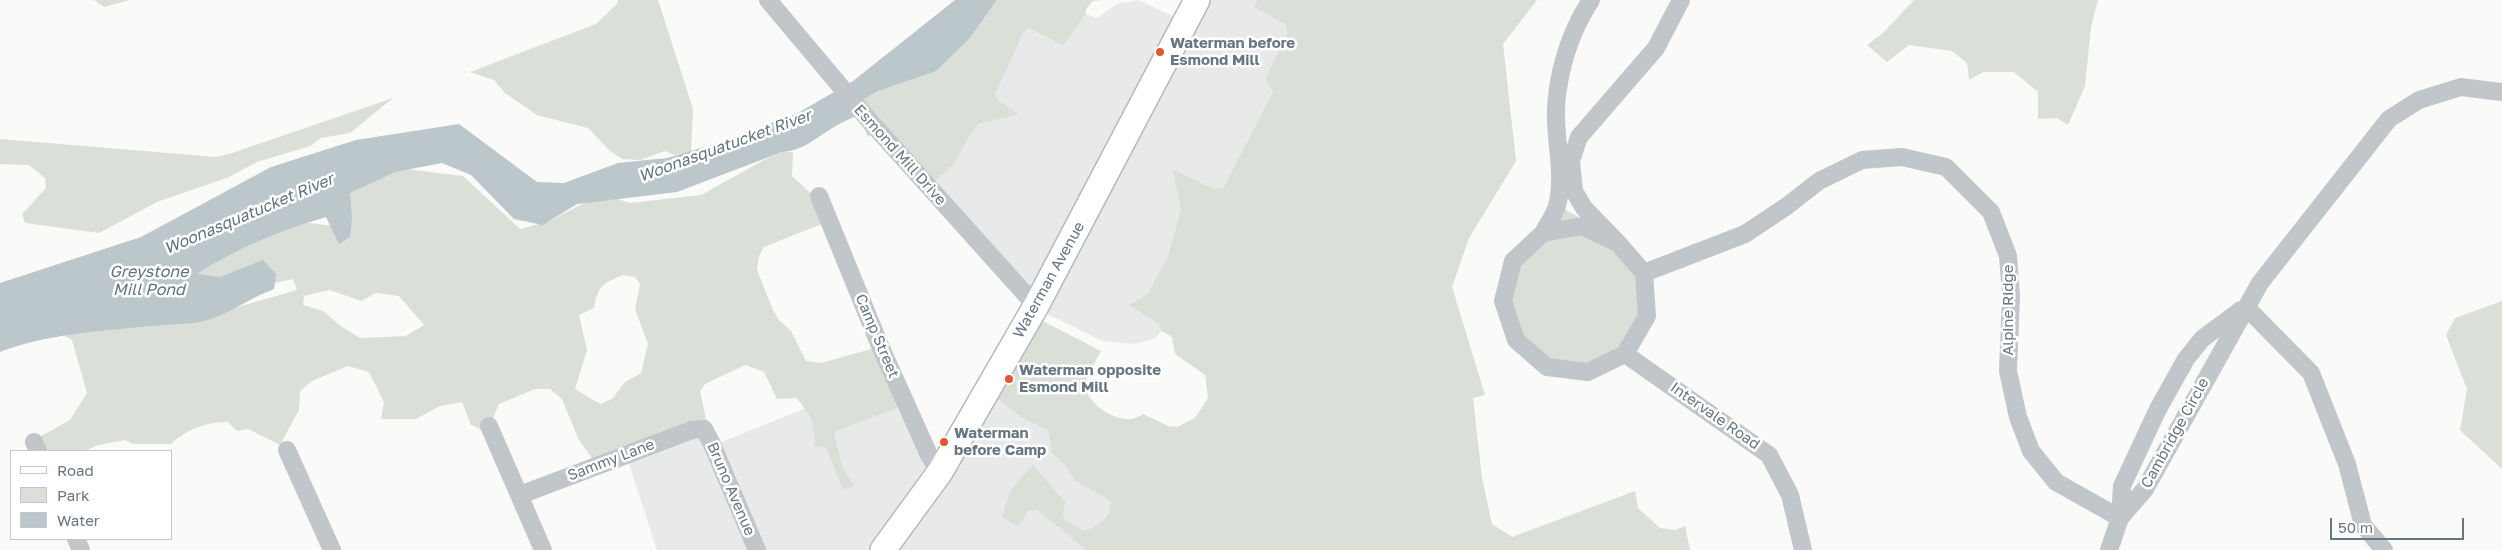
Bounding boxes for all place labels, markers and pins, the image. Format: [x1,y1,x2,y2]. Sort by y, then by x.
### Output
place label: Waterman before Esmond Mill [1170,34,1295,69]
marker: Waterman before Esmond Mill [1154,46,1166,58]
place label: Waterman opposite Esmond Mill [1019,361,1161,396]
marker: Waterman opposite Esmond Mill [1003,373,1015,385]
place label: Waterman before Camp [954,424,1046,459]
marker: Waterman before Camp [938,436,950,448]

